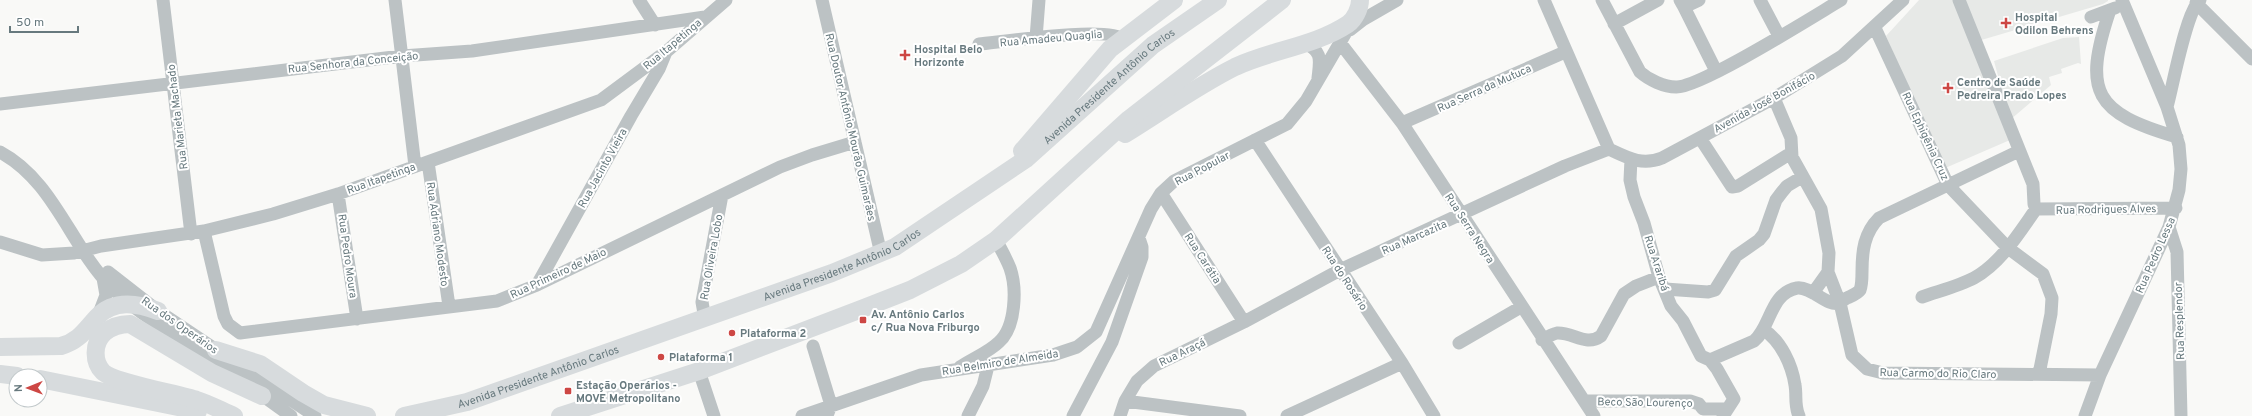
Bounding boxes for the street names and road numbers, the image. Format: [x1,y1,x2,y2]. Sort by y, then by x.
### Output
street label: Rua Itapetinga [640,16,705,73]
street label: Avenida Presidente Antônio Carlos [1041,26,1178,148]
street label: Rua Amadeu Quaglia [999,28,1103,50]
street label: Rua Doutor Antônio Mourão Guimarães [822,32,878,222]
street label: Rua Senhora da Conceição [287,49,419,77]
street label: Rua Serra da Mutuca [1435,62,1534,116]
street label: Rua Marieta Machado [165,63,191,170]
street label: Avenida José Bonifácio [1711,69,1818,137]
street label: Rua Ephigênia Cruz [1898,90,1952,183]
street label: Rua Jacinto Vieira [575,126,631,211]
street label: Rua Popular [1173,148,1233,189]
street label: Rua Itapetinga [345,160,418,198]
street label: Rua Adriano Modesto [423,181,451,287]
street label: Rua Serra Negra [1441,191,1497,266]
street label: Rua Rodrigues Alves [2056,202,2156,218]
street label: Rua Pedro Moura [334,213,360,299]
street label: Rua Oliveira Lobo [698,213,726,301]
street label: Rua Pedro Lessa [2133,215,2179,296]
street label: Rua Marcazita [1380,217,1449,258]
street label: Avenida Presidente Antônio Carlos [761,226,924,305]
street label: Rua Carátia [1181,231,1224,287]
street label: Rua Araribá [1640,234,1672,293]
street label: Rua do Rosário [1318,244,1370,313]
street label: Rua Primeiro de Maio [508,245,609,302]
street label: Rua Resplendor [2172,281,2188,360]
street label: Rua dos Operários [138,294,221,358]
street label: Rua Araçá [1157,336,1208,370]
street label: Avenida Presidente Antônio Carlos [456,343,621,412]
street label: Rua Belmiro de Almeida [941,347,1059,379]
street label: Rua Carmo do Rio Claro [1879,366,1997,382]
street label: Beco São Lourenço [1597,395,1693,411]

